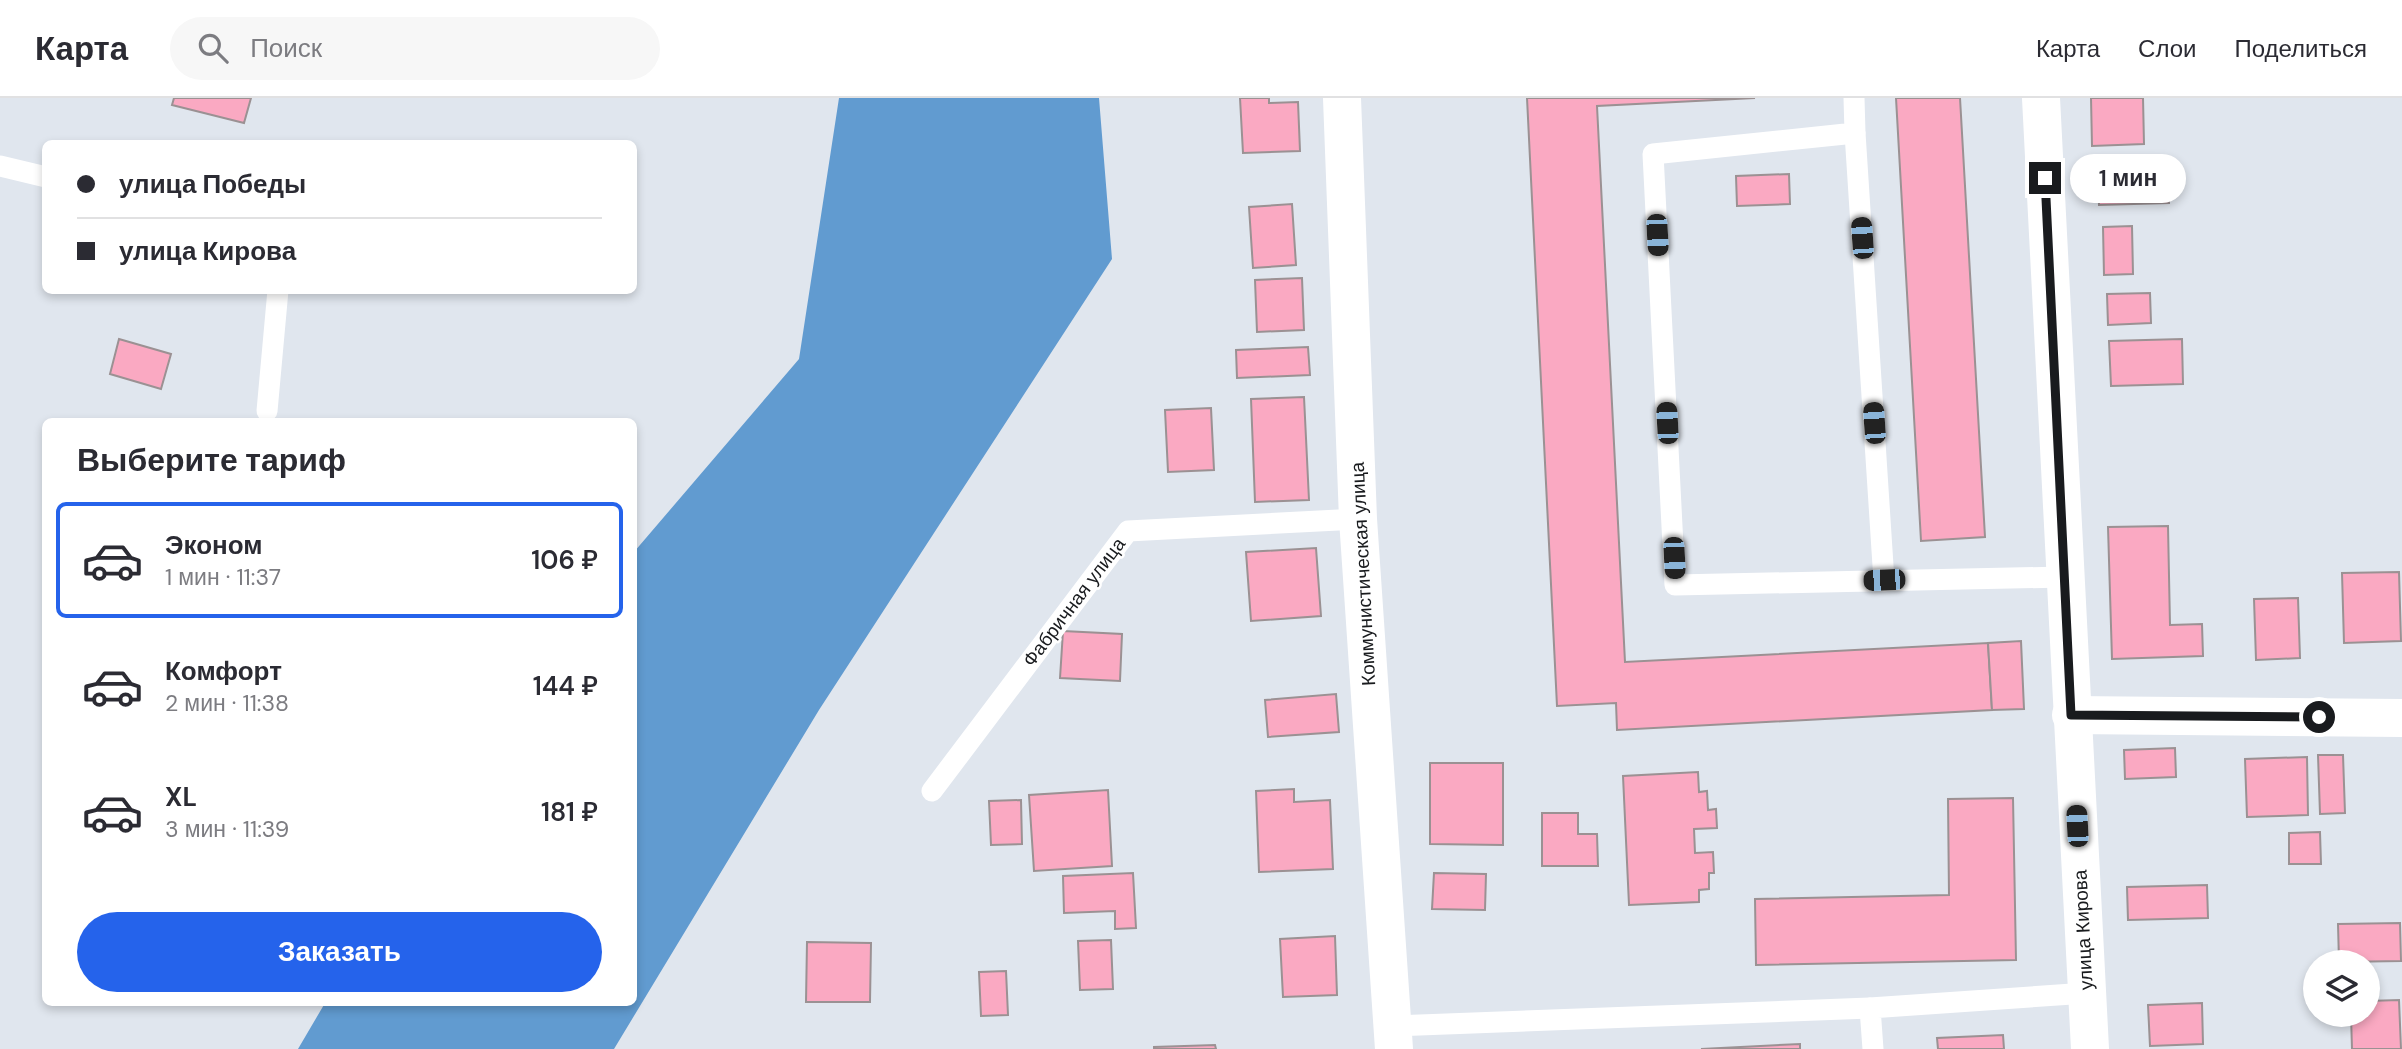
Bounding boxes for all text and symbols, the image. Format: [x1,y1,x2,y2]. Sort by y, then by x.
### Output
search box [170,17,660,80]
text: Карта [35,27,128,70]
icon: search [194,29,232,67]
text: Поиск [250,31,322,65]
text: Карта [2036,33,2100,64]
text: Слои [2138,33,2196,64]
text: Поделиться [2234,33,2367,64]
callout: 1 мин [2070,154,2185,202]
route end [2029,162,2061,194]
text: 1 мин [2099,163,2157,193]
text: улица Победы [119,167,306,201]
car [1646,213,1669,257]
car [1851,216,1874,260]
text: улица Кирова [119,234,296,268]
car [1656,401,1679,445]
car [1863,401,1886,445]
text: Выберите тариф [77,439,346,481]
street label: Коммунистическая улица [1345,461,1381,687]
text: Эконом [165,528,263,562]
icon: car [81,529,144,592]
street label: Фабричная улица [1017,532,1131,672]
car [1663,536,1686,580]
text: 106 ₽ [531,543,598,577]
text: 1 мин · 11:37 [165,562,281,592]
car [1863,569,1906,591]
text: Комфорт [165,654,282,688]
icon: car [81,655,144,718]
text: 144 ₽ [533,669,598,703]
text: 2 мин · 11:38 [165,688,289,718]
route start [2303,701,2335,733]
text: XL [165,780,197,814]
icon: car [81,781,144,844]
text: 181 ₽ [541,795,598,829]
car [2066,804,2089,848]
text: 3 мин · 11:39 [165,814,289,844]
street label: улица Кирова [2067,869,2099,991]
button: Заказать [77,912,602,992]
map controls [2303,950,2380,1027]
button: layers [2303,950,2380,1027]

